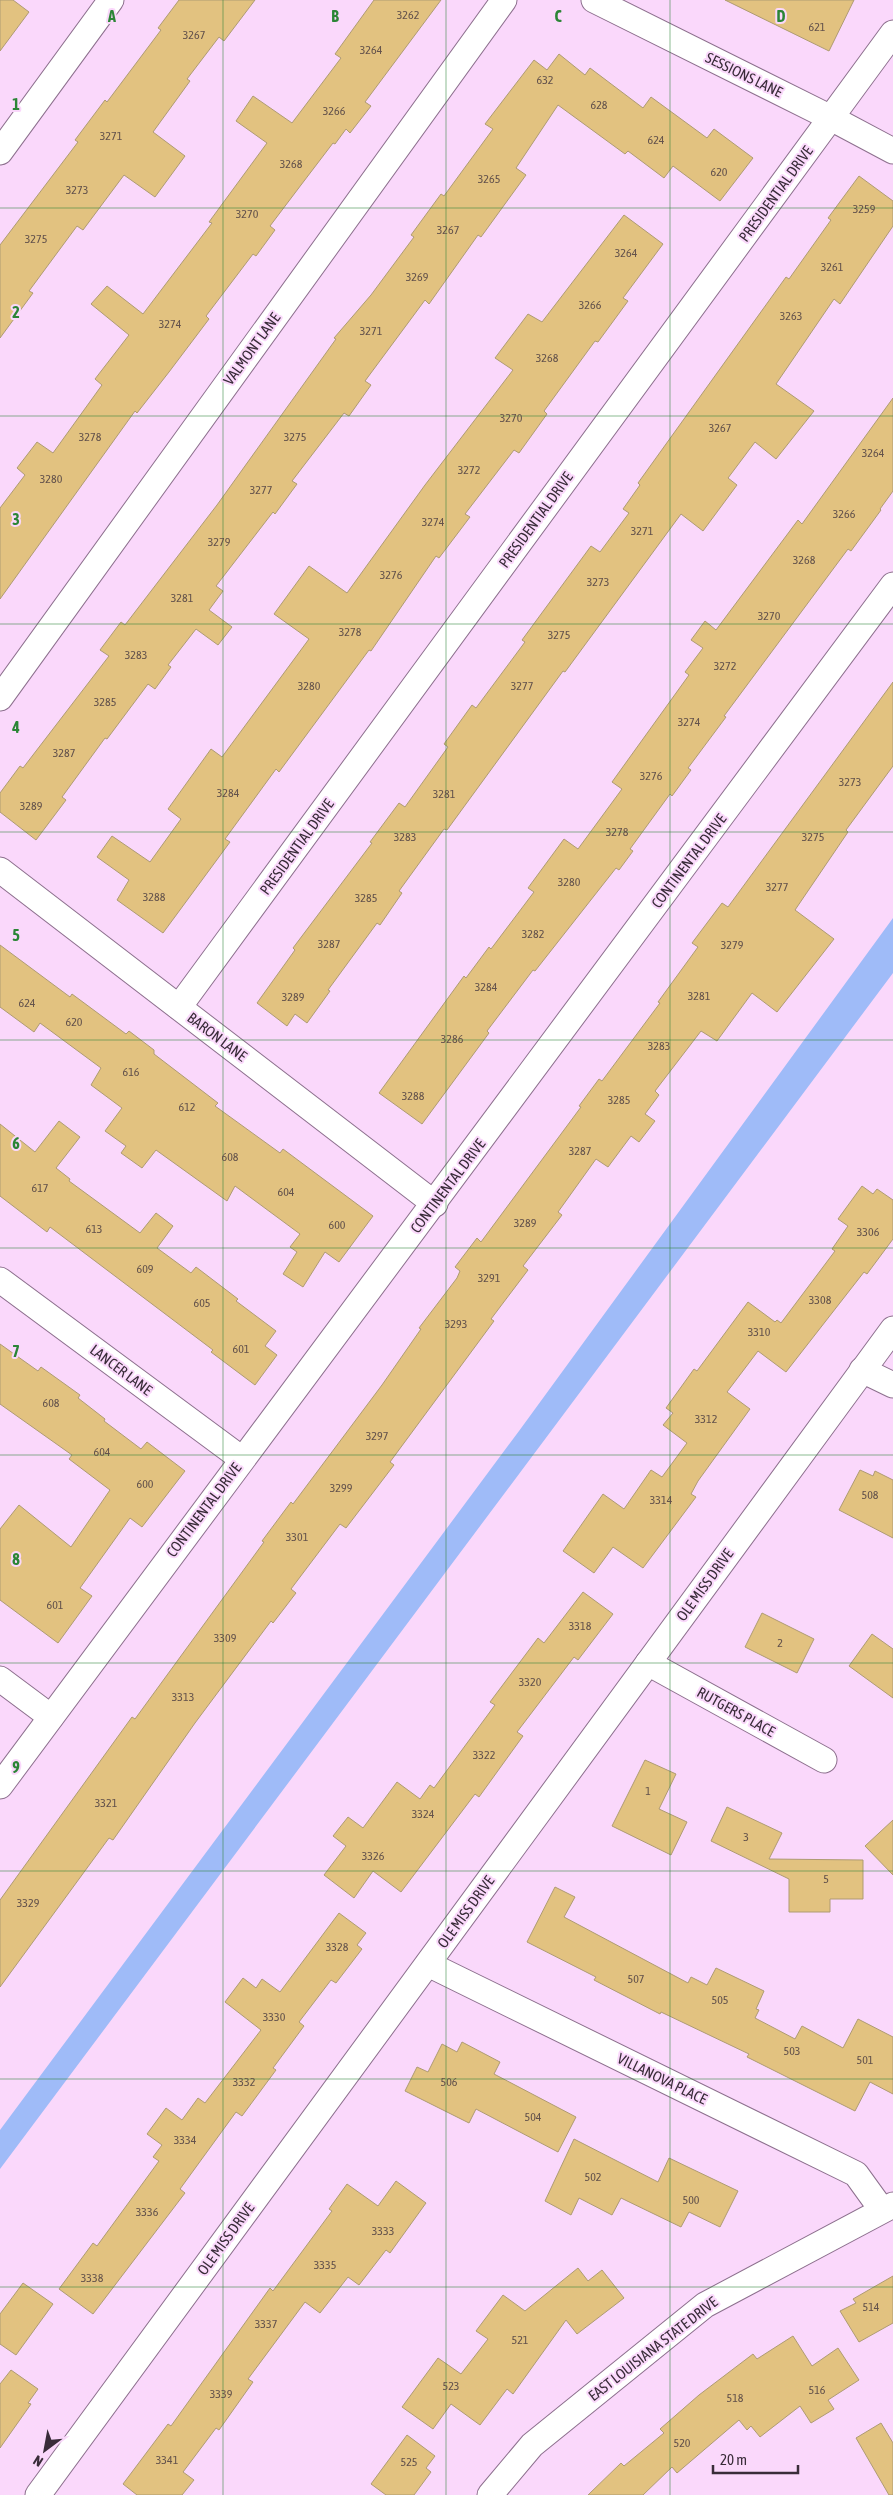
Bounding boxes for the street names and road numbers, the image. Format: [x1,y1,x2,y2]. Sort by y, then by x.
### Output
street label: SESSIONS LANE [703,49,786,101]
street label: PRESIDENTIAL DRIVE [735,142,816,245]
street label: VALMONT LANE [220,309,284,388]
street label: PRESIDENTIAL DRIVE [495,468,576,571]
street label: PRESIDENTIAL DRIVE [256,795,337,898]
street label: CONTINENTAL DRIVE [648,810,730,911]
street label: BARON LANE [184,1009,251,1065]
street label: CONTINENTAL DRIVE [407,1135,489,1236]
street label: LANCER LANE [87,1341,156,1399]
street label: CONTINENTAL DRIVE [163,1459,245,1560]
street label: OLE MISS DRIVE [673,1545,737,1624]
street label: RUTGERS PLACE [694,1683,779,1740]
street label: OLE MISS DRIVE [434,1872,498,1951]
street label: VILLANOVA PLACE [615,2049,710,2108]
street label: OLE MISS DRIVE [194,2199,258,2278]
street label: EAST LOUISIANA STATE DRIVE [585,2293,721,2404]

